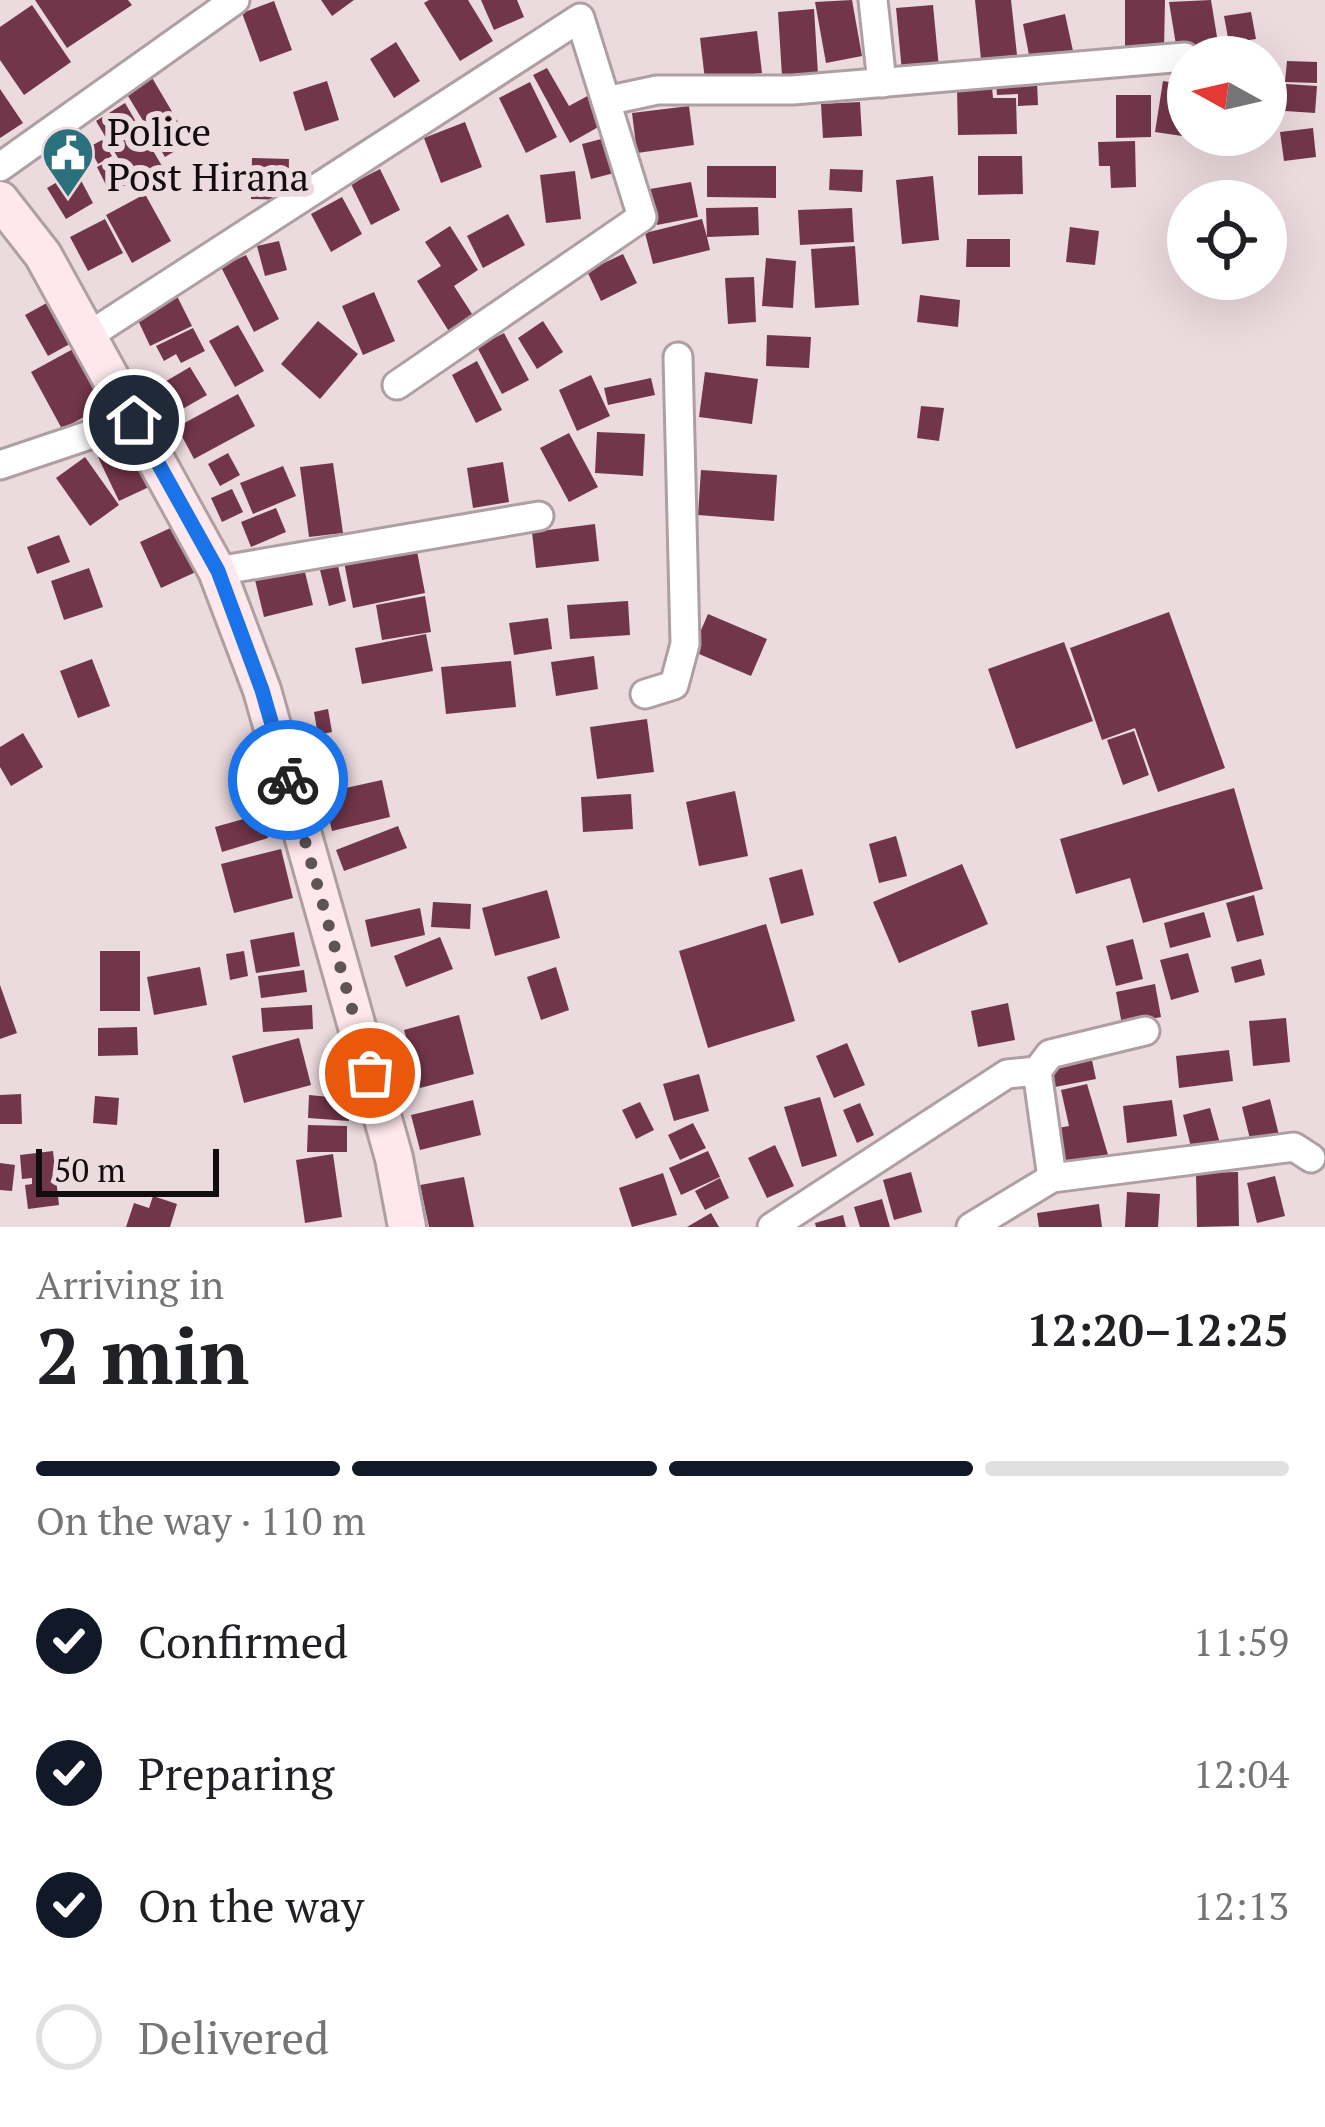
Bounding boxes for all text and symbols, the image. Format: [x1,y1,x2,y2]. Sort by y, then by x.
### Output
north arrow [1167,36,1287,156]
map controls [1167,36,1287,300]
place label: Police Post Hirana [107,105,309,202]
public building icon: Police Post Hirana [40,125,96,199]
button: locate [1167,180,1287,300]
pin [83,369,185,471]
icon: home [101,387,167,453]
courier [228,720,348,840]
icon: bike [255,747,321,813]
pin [319,1022,421,1124]
icon: bag [337,1040,403,1106]
scale bar [36,1143,219,1196]
text: 50 m [54,1148,126,1191]
text: Arriving in [36,1258,224,1310]
text: 12:20–12:25 [1027,1299,1289,1359]
text: 2 min [36,1303,249,1406]
text: On the way · 110 m [36,1494,366,1546]
icon: check [36,1608,102,1674]
text: Confirmed [138,1611,348,1671]
text: 11:59 [1193,1615,1289,1667]
icon: check [36,1740,102,1806]
text: Preparing [138,1743,334,1803]
text: 12:04 [1193,1747,1289,1799]
icon: check [36,1872,102,1938]
text: On the way [138,1875,364,1935]
text: 12:13 [1193,1879,1289,1931]
text: Delivered [138,2007,329,2067]

